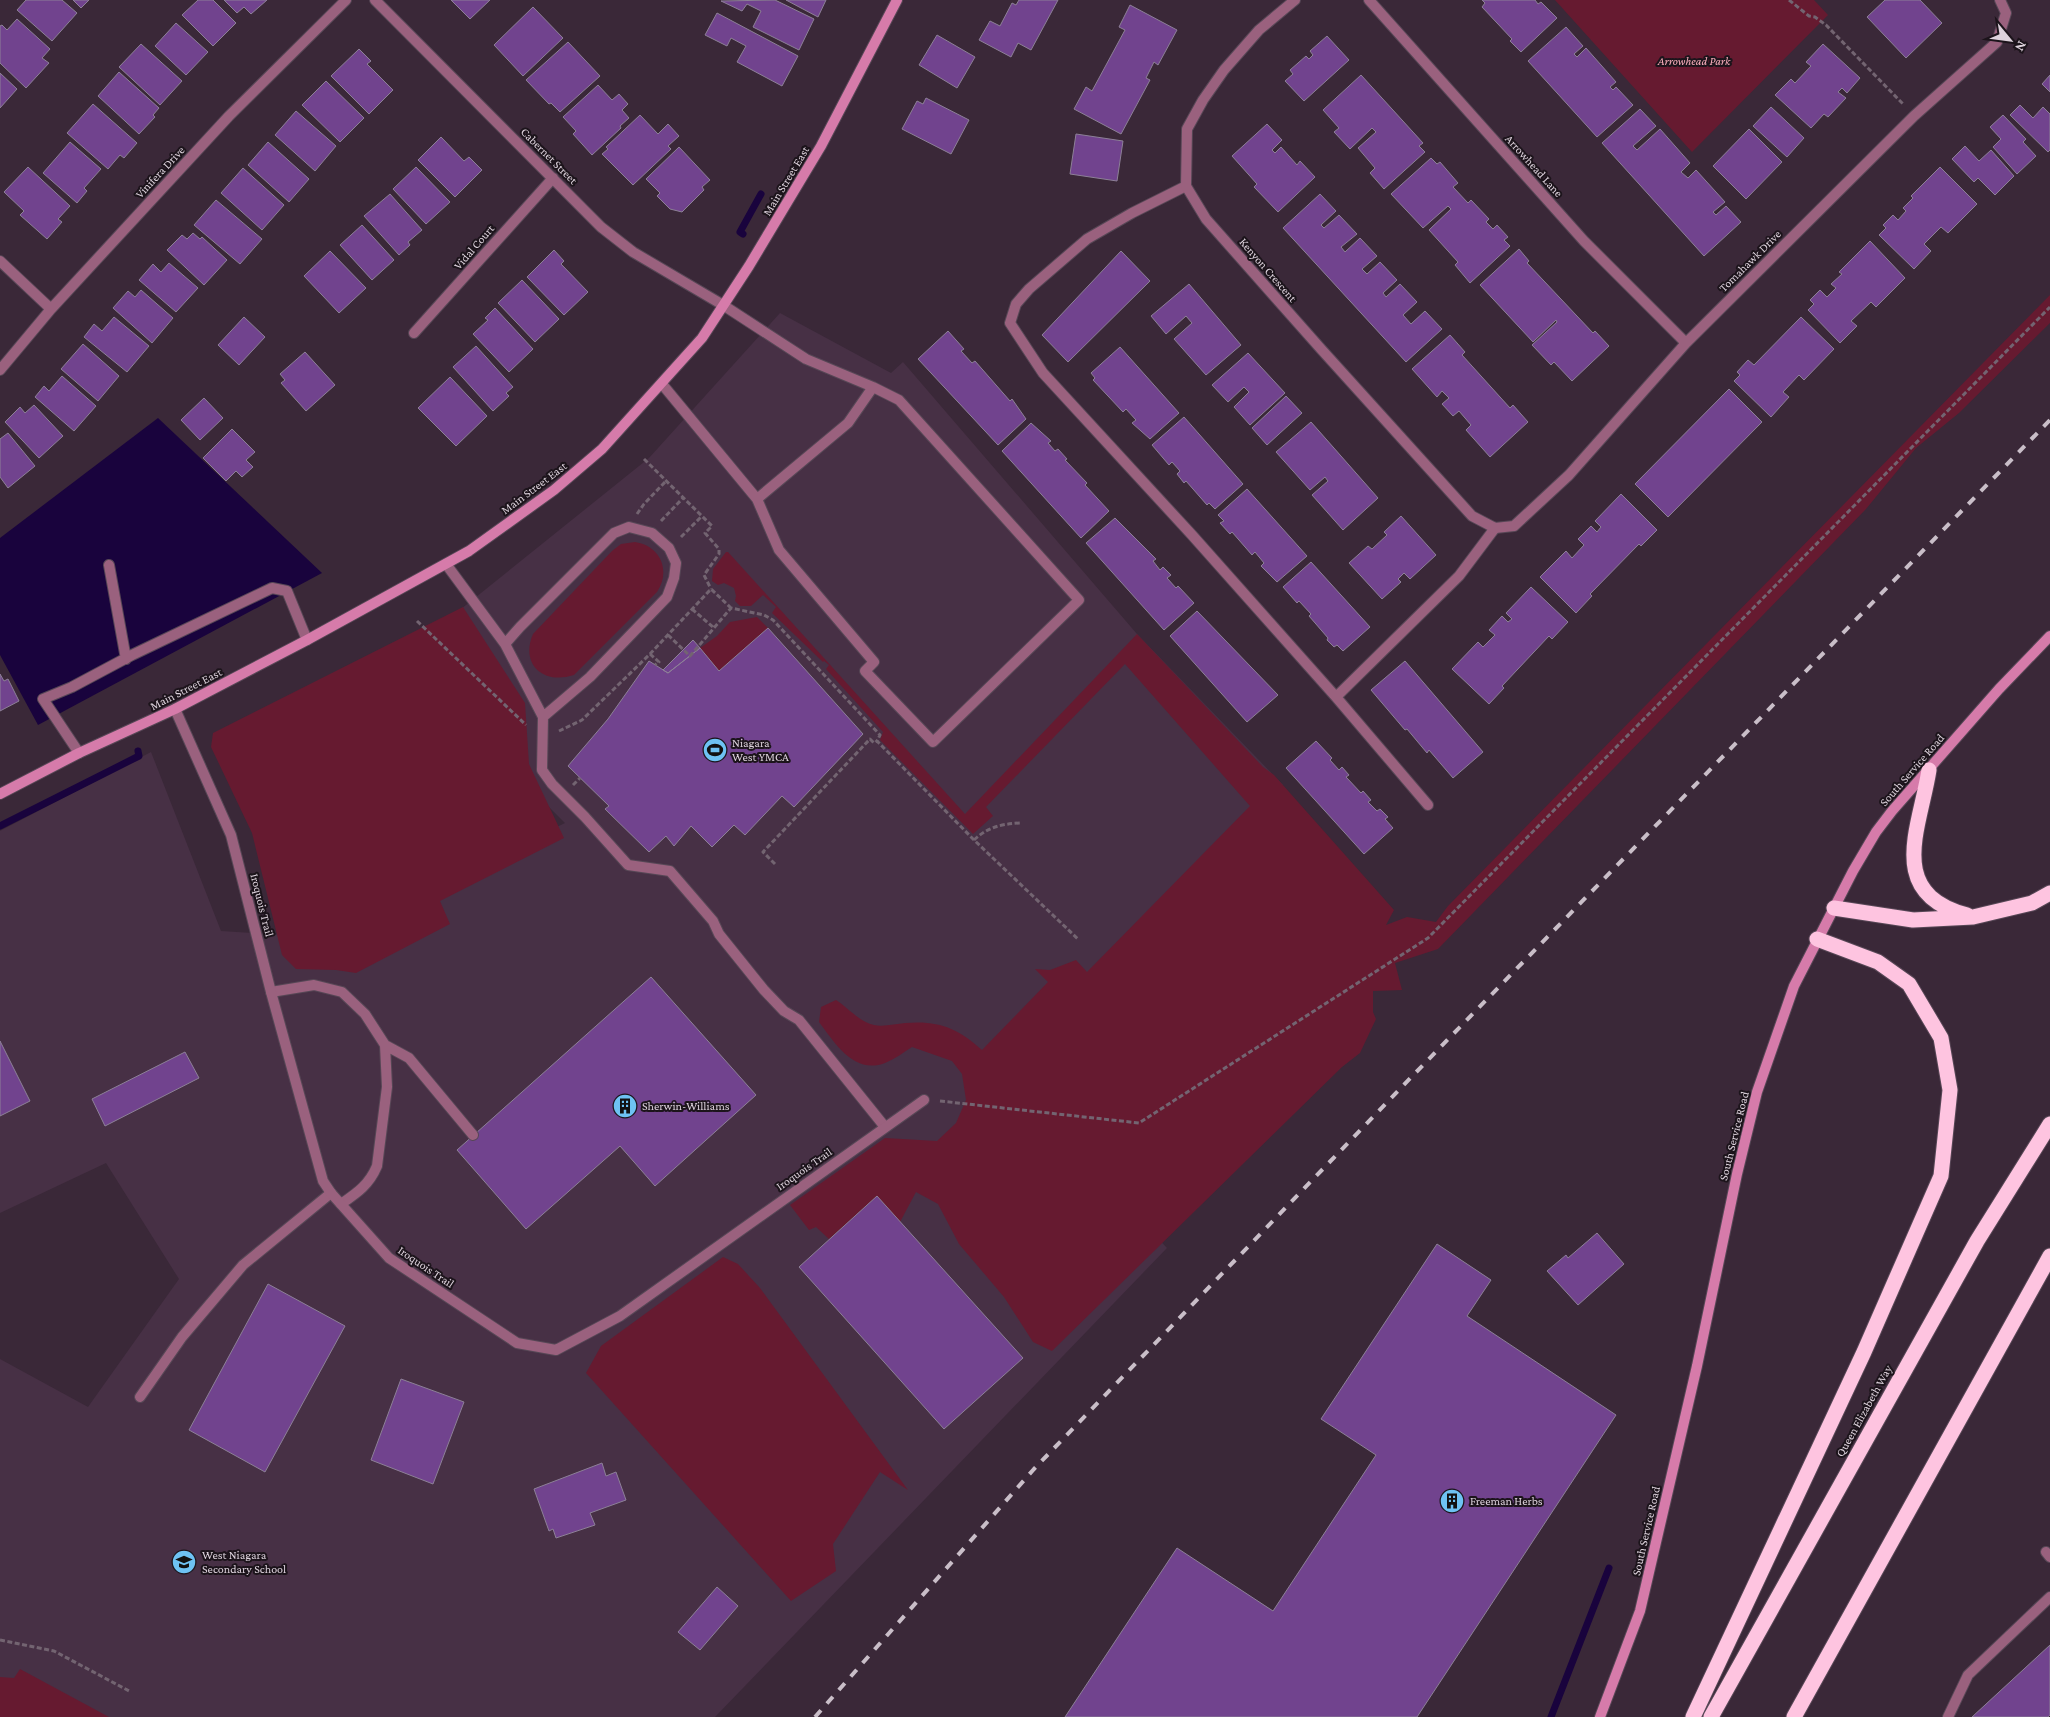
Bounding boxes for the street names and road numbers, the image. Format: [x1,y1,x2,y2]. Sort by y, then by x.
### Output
street label: Cabernet Street [518,125,581,188]
street label: Arrowhead Lane [1502,132,1566,200]
street label: Vinifera Drive [132,143,188,201]
street label: Main Street East [760,143,813,218]
street label: Vidal Court [451,221,498,272]
street label: Tomahawk Drive [1716,227,1784,295]
street label: Kenyon Crescent [1236,235,1300,306]
street label: Main Street East [498,458,570,517]
street label: Main Street East [148,664,225,713]
street label: South Service Road [1877,730,1948,809]
street label: Iroquois Trail [247,872,277,938]
street label: South Service Road [1716,1089,1752,1182]
street label: Iroquois Trail [774,1145,834,1193]
street label: Iroquois Trail [395,1243,457,1291]
street label: Queen Elizabeth Way [1833,1362,1895,1459]
street label: South Service Road [1629,1484,1663,1577]

